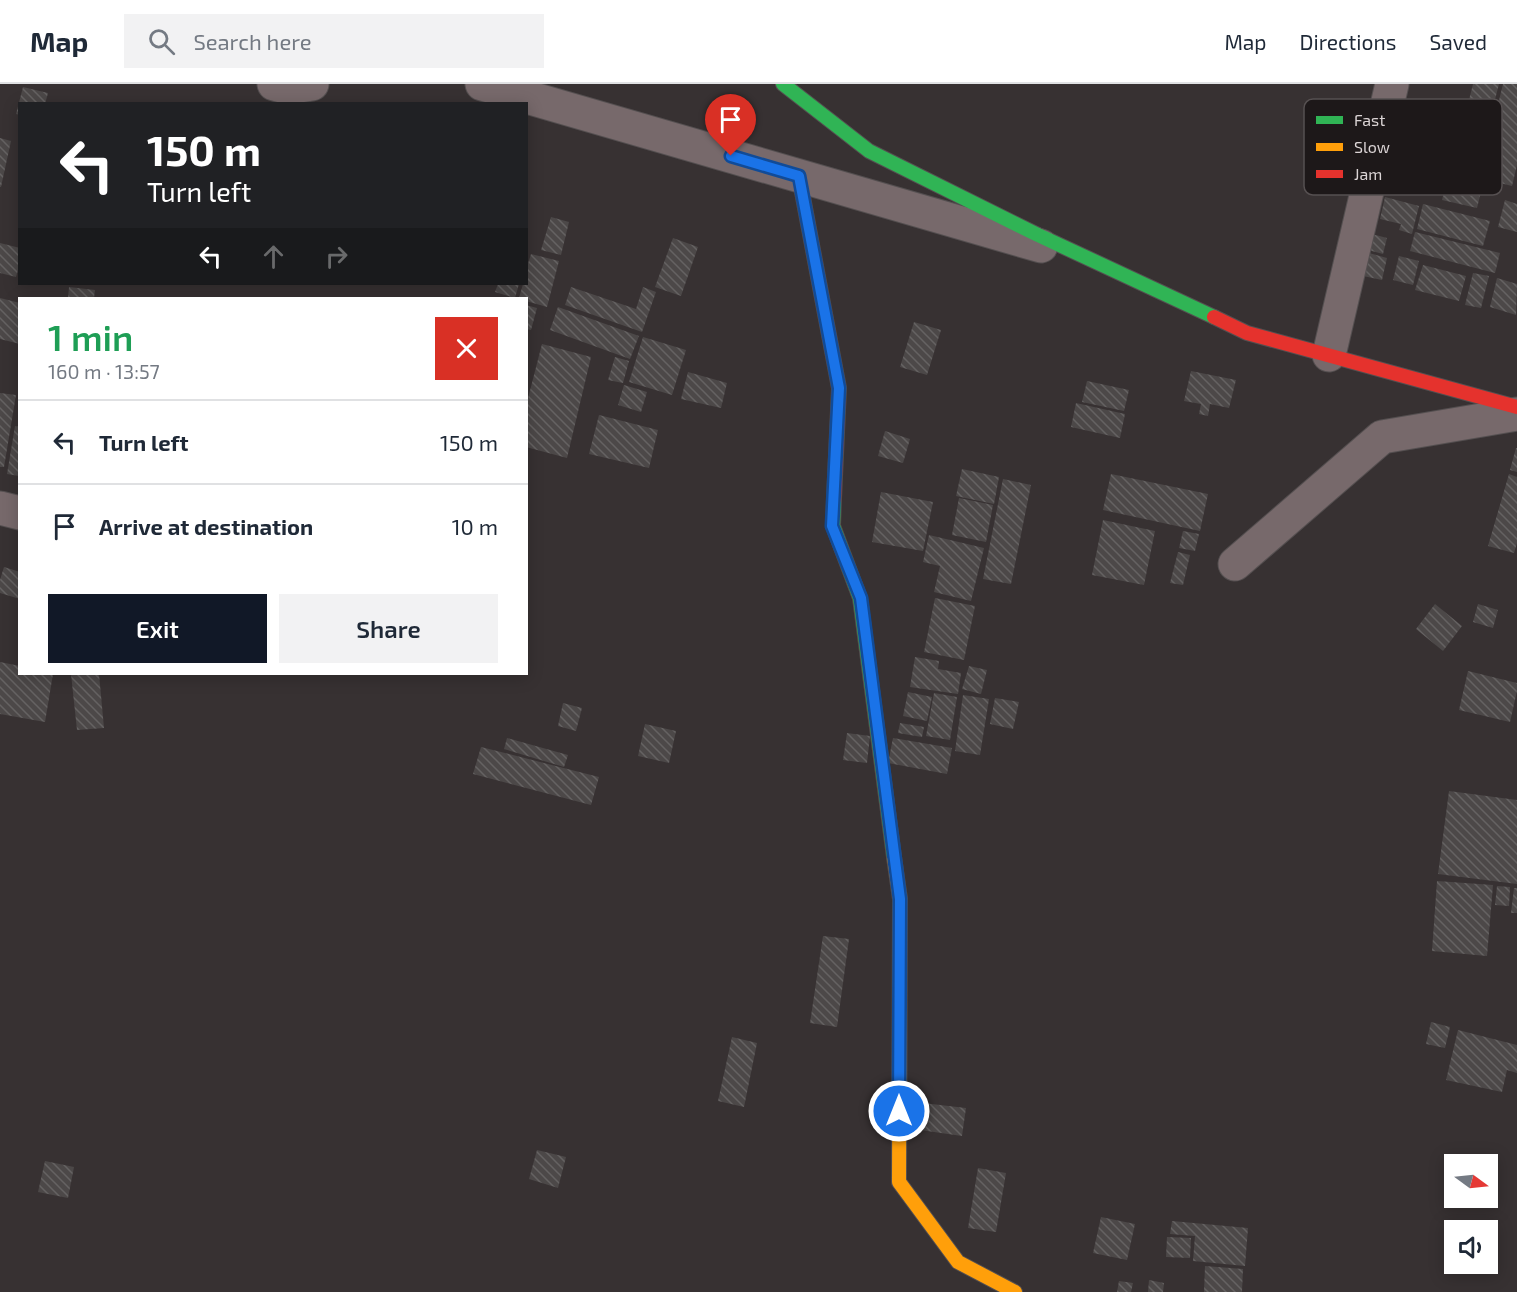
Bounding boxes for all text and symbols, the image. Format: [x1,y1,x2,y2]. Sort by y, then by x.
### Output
search box [124,14,544,68]
text: Map [30,24,88,58]
icon: search [145,25,178,58]
text: Search here [193,28,312,54]
text: Map [1224,29,1267,54]
text: Directions [1300,29,1396,54]
text: Saved [1429,29,1487,54]
pin [705,94,756,156]
legend [1304,99,1502,195]
icon: arrive [714,103,747,136]
text: Fast [1354,110,1385,129]
text: 150 m [147,124,261,174]
icon: left [48,126,126,204]
text: Slow [1354,137,1390,156]
text: Jam [1354,164,1382,183]
text: Turn left [147,175,251,207]
icon: left [194,240,227,273]
icon: ahead [257,240,290,273]
icon: right [320,240,353,273]
text: 1 min [48,315,133,358]
button: close [435,317,498,380]
text: 160 m · 13:57 [48,359,160,383]
icon: left [48,426,81,459]
text: Turn left [99,429,188,455]
text: 150 m [440,429,498,455]
icon: arrive [48,510,81,543]
text: Arrive at destination [99,513,313,539]
text: 10 m [452,513,498,539]
button: Exit [48,594,267,663]
button: Share [279,594,498,663]
position arrow [867,1079,931,1143]
north arrow [1444,1154,1498,1208]
map controls [1444,1154,1498,1274]
button: sound [1444,1220,1498,1274]

